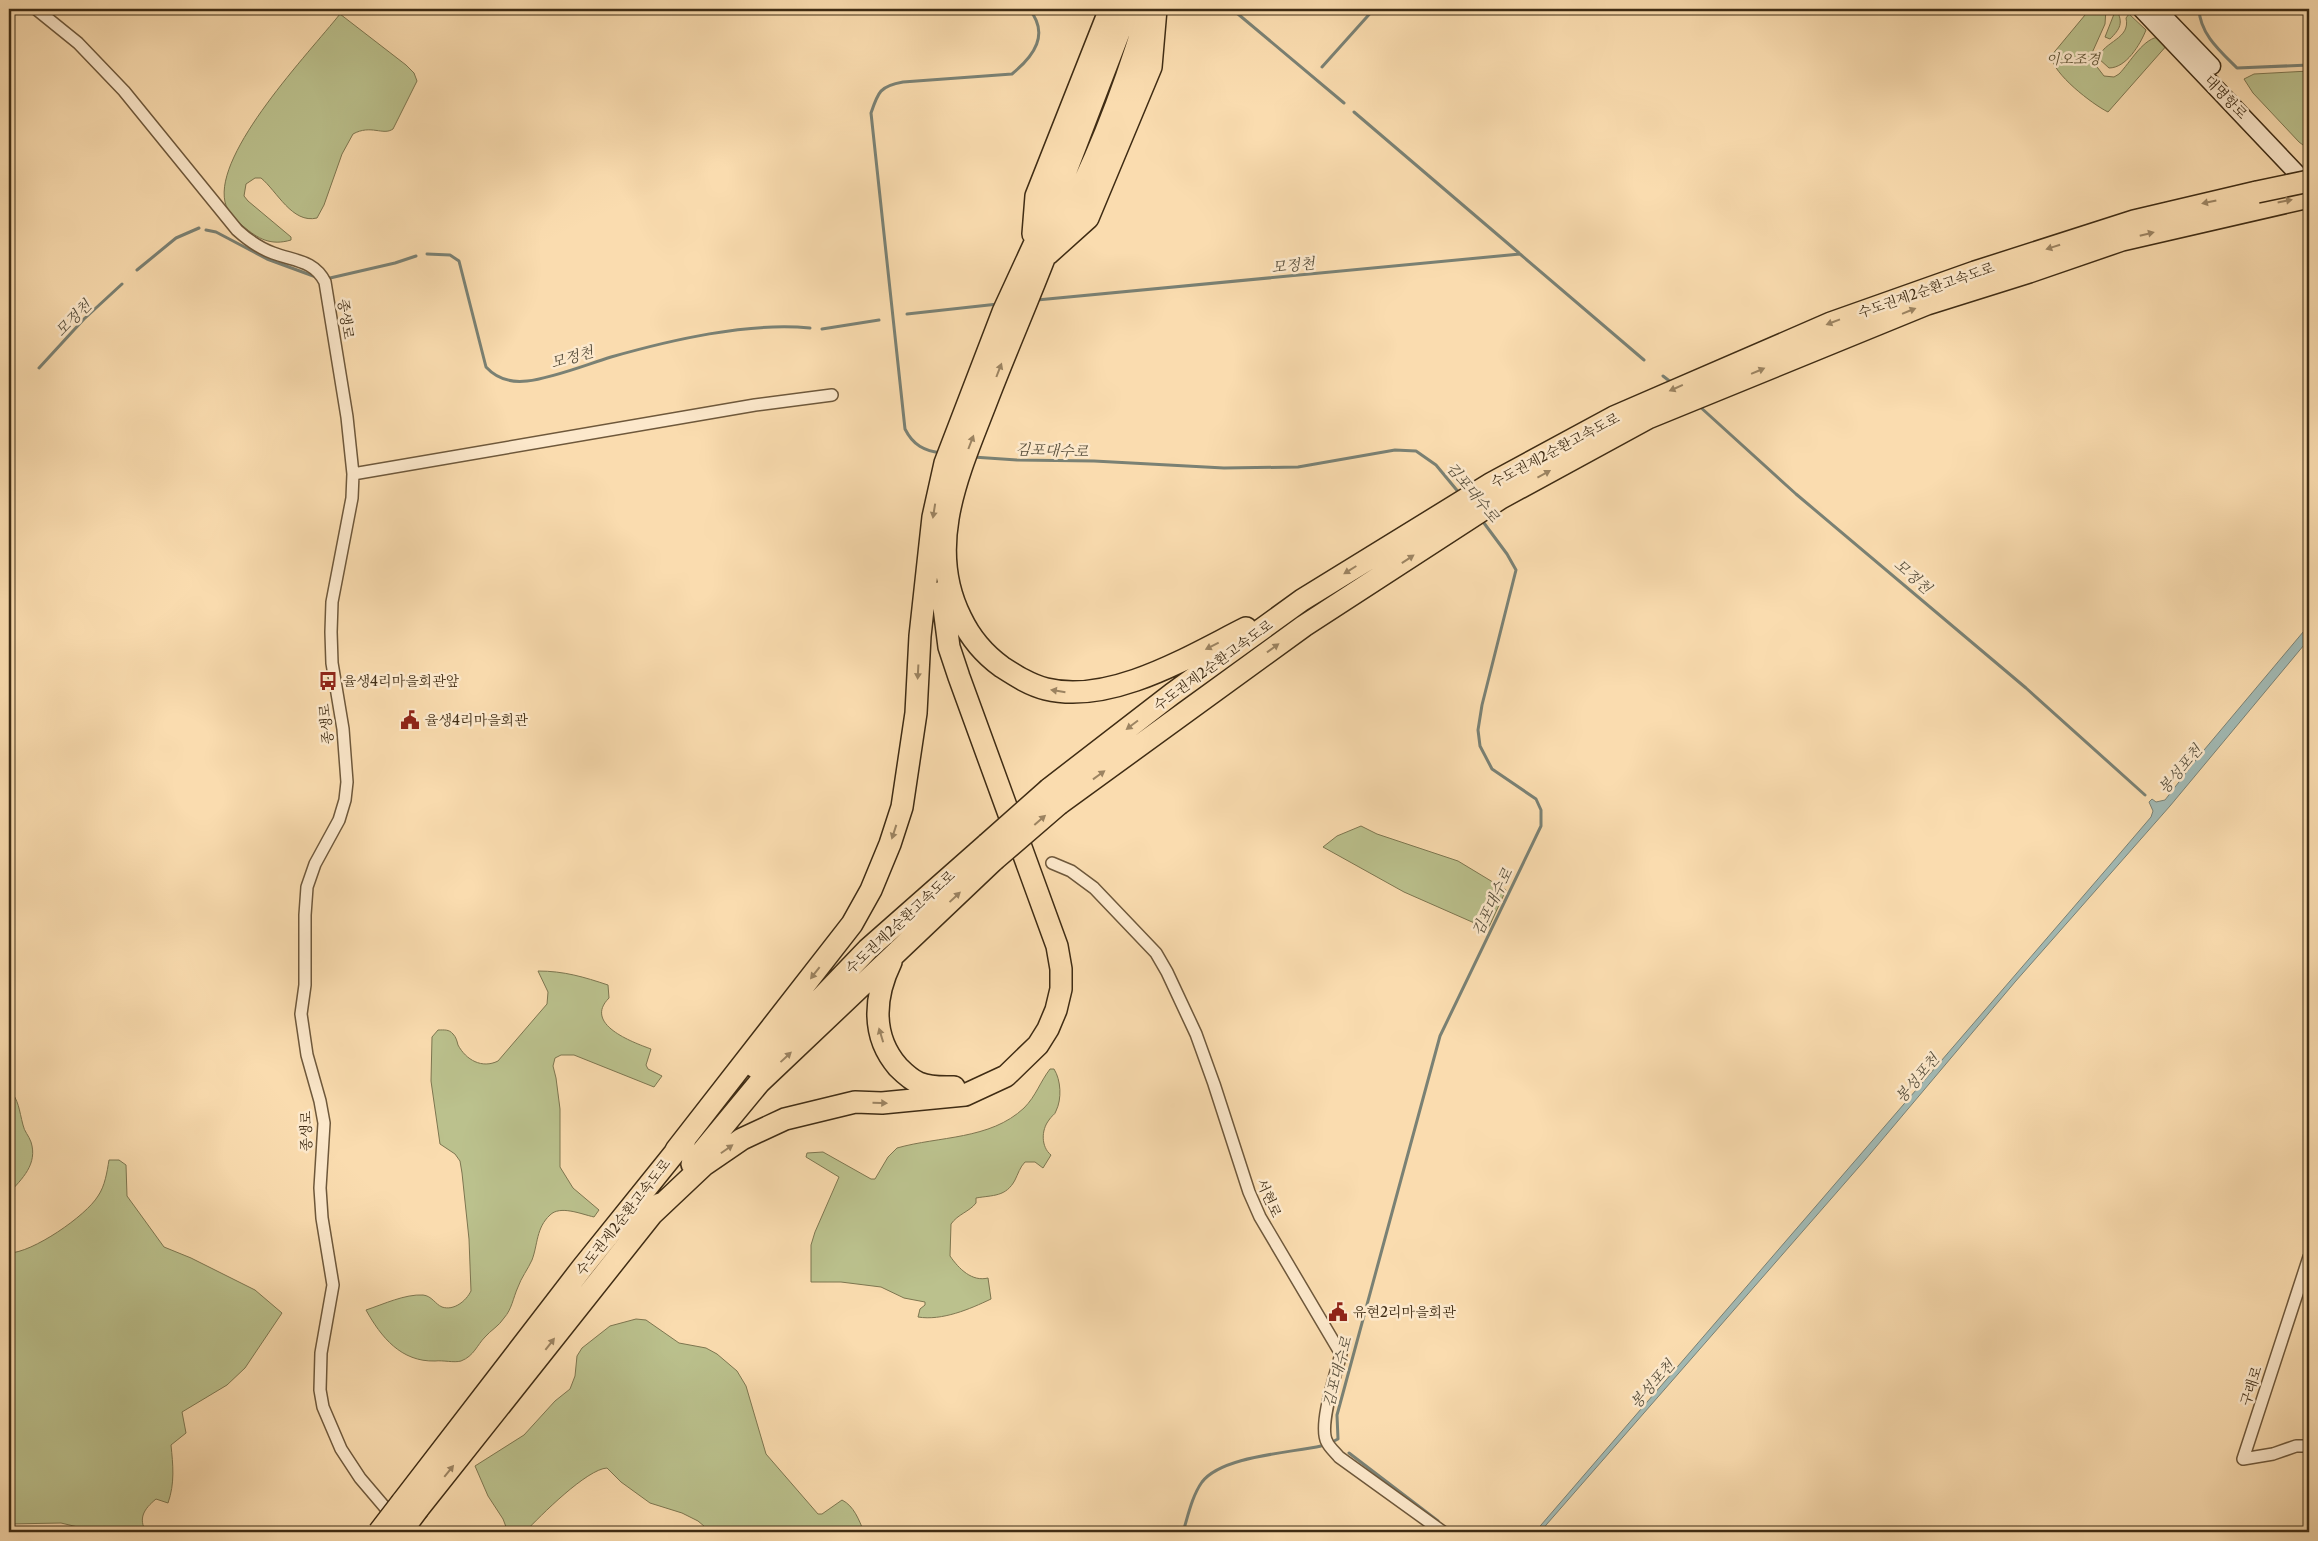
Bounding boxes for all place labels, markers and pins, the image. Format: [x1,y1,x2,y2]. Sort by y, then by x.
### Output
bus stop icon: 율생4리마을회관앞 [317,670,339,692]
place label: 율생4리마을회관앞 [343,672,460,690]
public building icon: 율생4리마을회관 [399,709,421,731]
place label: 율생4리마을회관 [425,711,528,729]
public building icon: 유현2리마을회관 [1327,1301,1349,1323]
place label: 유현2리마을회관 [1353,1303,1456,1321]

